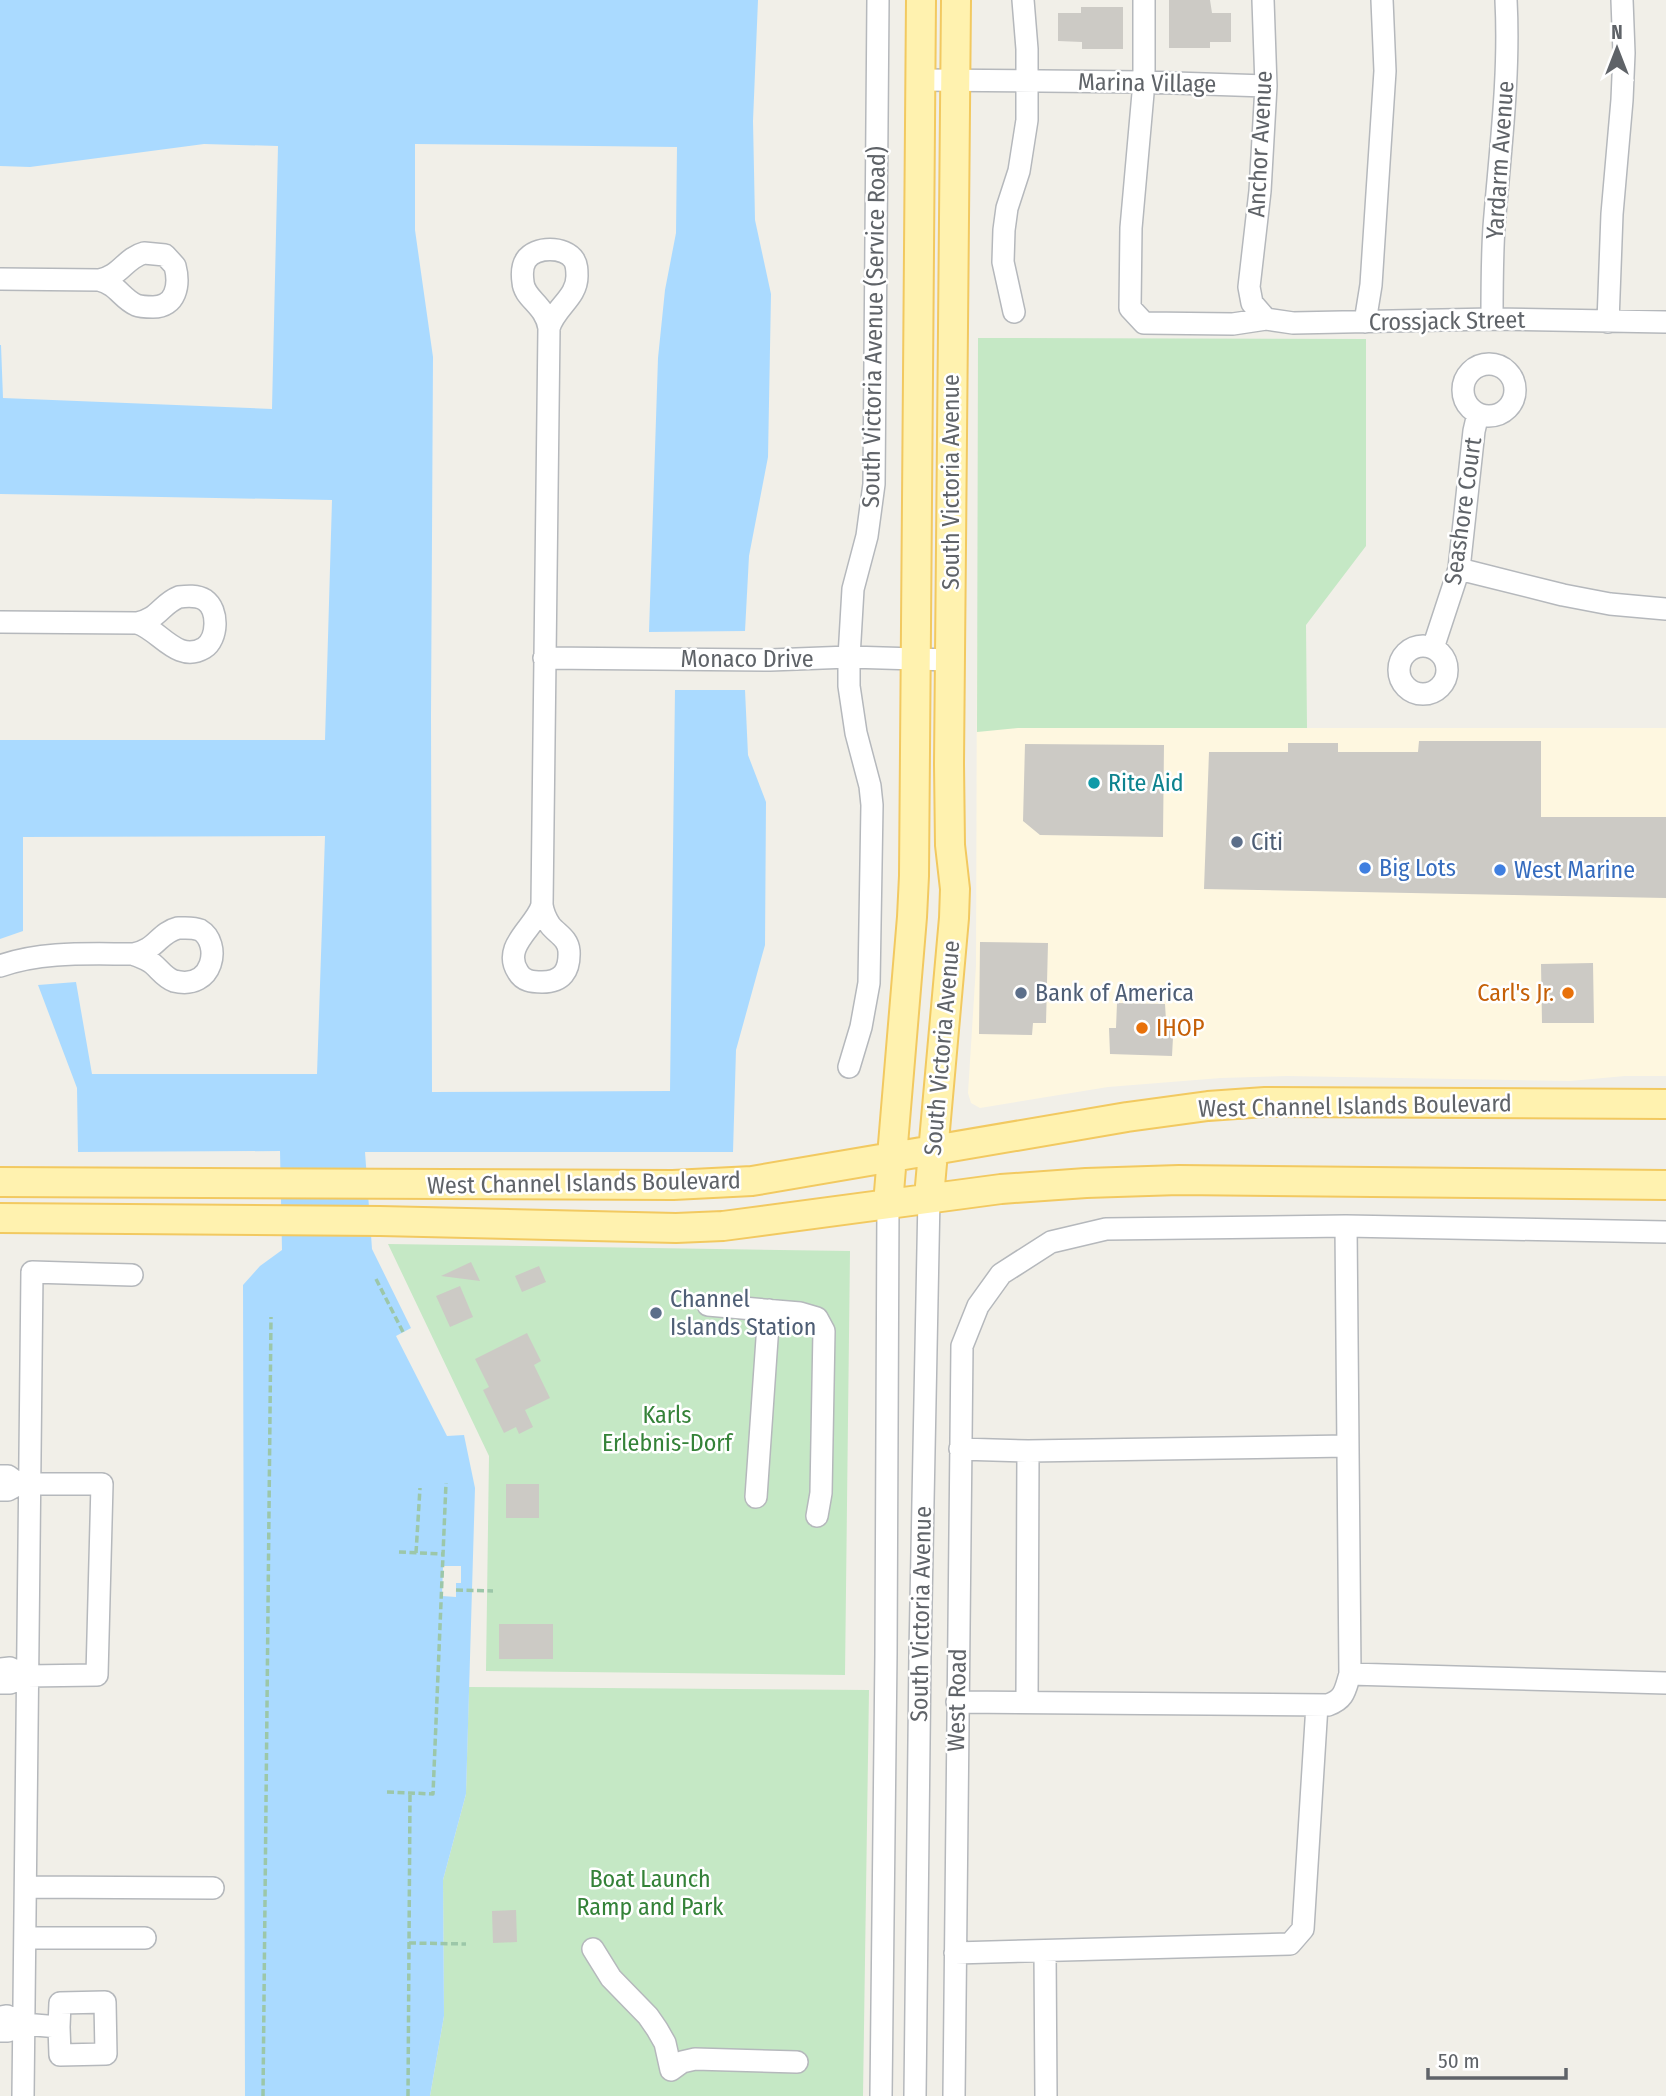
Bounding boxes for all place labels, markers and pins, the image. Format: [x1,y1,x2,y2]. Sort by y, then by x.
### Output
place label: Rite Aid [1108,769,1184,797]
marker: Rite Aid [1086,775,1102,791]
place label: Citi [1251,828,1283,856]
marker: Citi [1229,834,1245,850]
place label: Big Lots [1379,854,1456,882]
place label: West Marine [1514,856,1635,884]
marker: Big Lots [1357,860,1373,876]
marker: West Marine [1492,862,1508,878]
place label: Bank of America [1035,979,1194,1007]
place label: Carl's Jr. [1477,979,1554,1007]
marker: Bank of America [1013,985,1029,1001]
marker: Carl's Jr. [1560,985,1576,1001]
place label: IHOP [1156,1014,1204,1042]
marker: IHOP [1134,1020,1150,1036]
place label: Channel Islands Station [670,1285,816,1341]
marker: Channel Islands Station [648,1305,664,1321]

